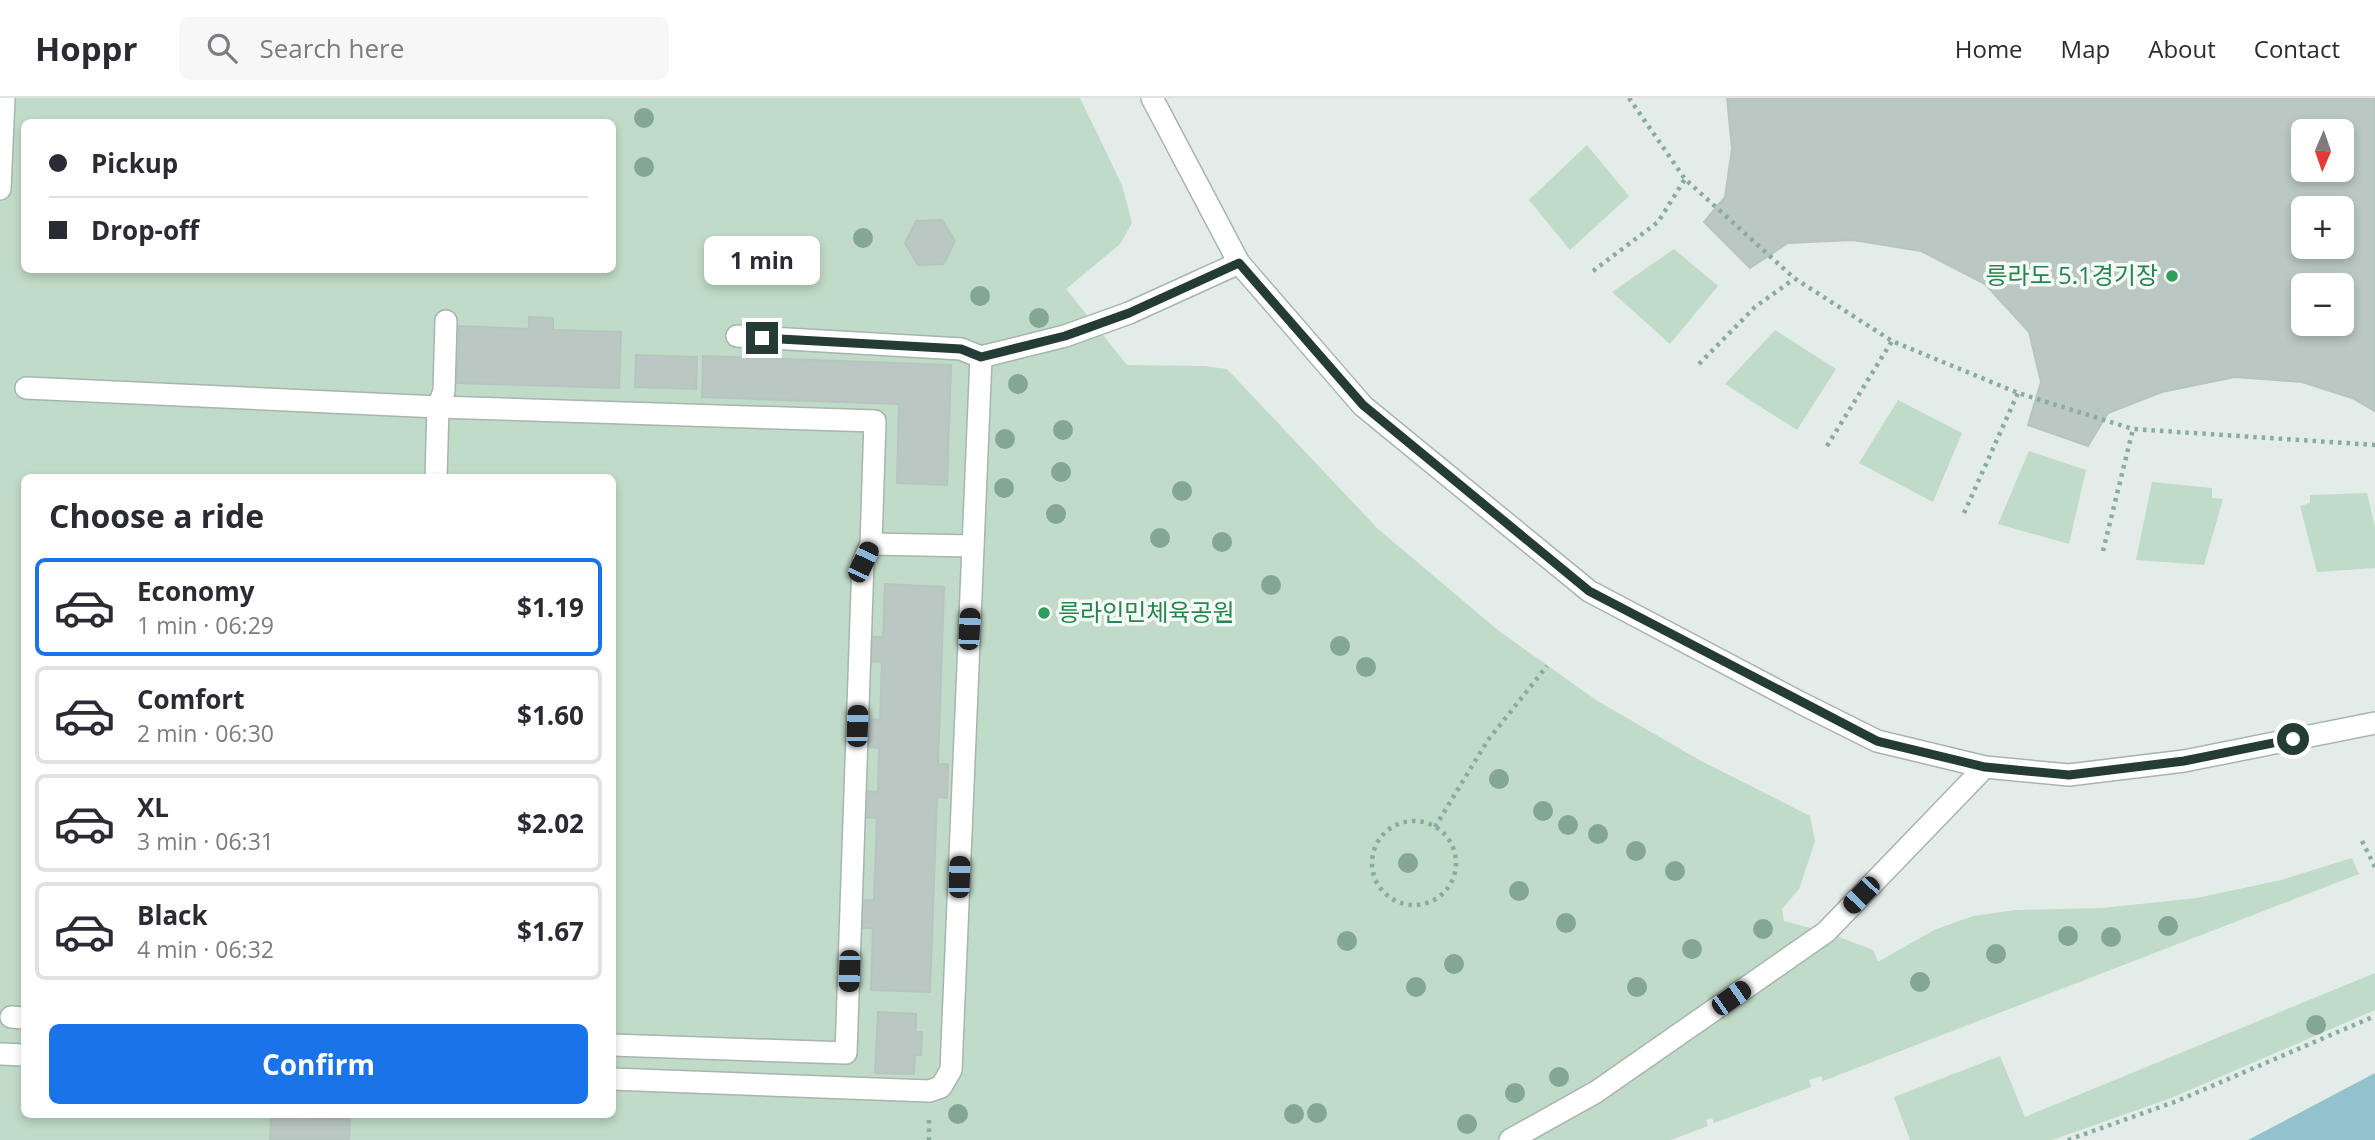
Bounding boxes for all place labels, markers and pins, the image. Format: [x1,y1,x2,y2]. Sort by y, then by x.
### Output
place label: 릉라도 5.1경기장 [1986,258,2158,291]
marker: 릉라도 5.1경기장 [2164,268,2180,284]
place label: 릉라인민체육공원 [1058,595,1235,628]
marker: 릉라인민체육공원 [1036,605,1052,621]

